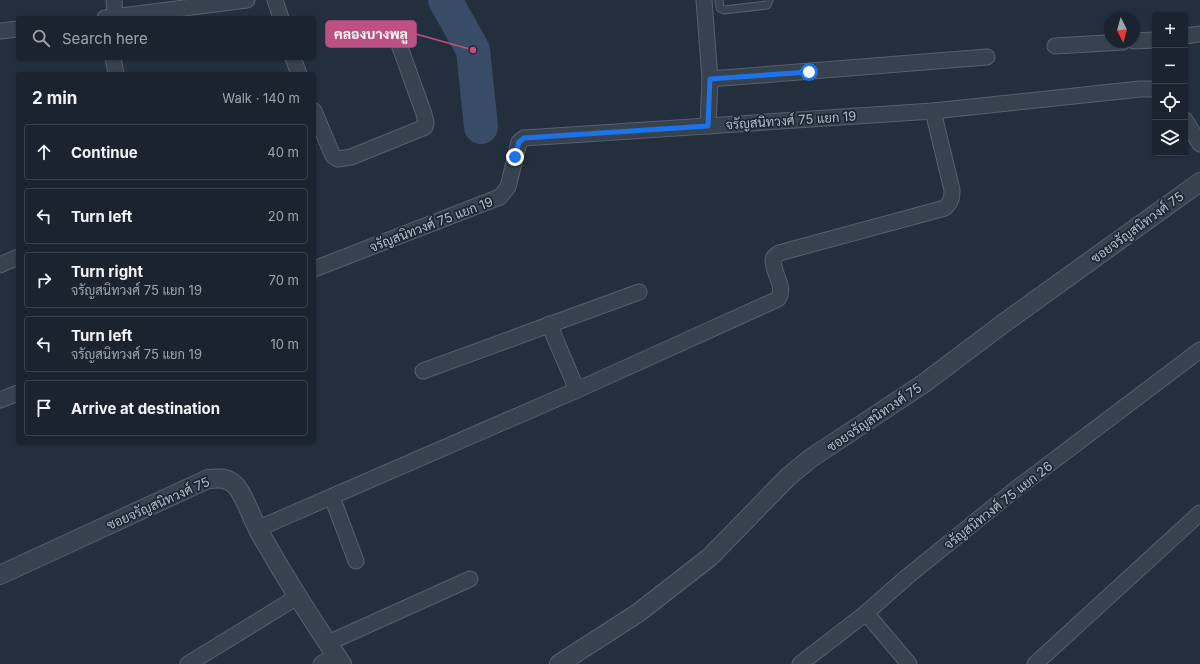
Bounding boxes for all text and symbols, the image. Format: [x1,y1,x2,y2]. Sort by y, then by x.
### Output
north arrow [1104,12,1140,48]
map controls [1152,12,1188,156]
button: + [1152,12,1188,48]
search box [16,16,316,60]
callout: คลองบางพลู [326,21,416,47]
text: คลองบางพลู [334,25,408,45]
icon: search [30,27,52,49]
text: Search here [62,29,148,48]
button: − [1152,48,1188,84]
route start [800,63,818,81]
button: locate [1152,84,1188,120]
text: 2 min [32,88,77,108]
text: Walk · 140 m [222,90,300,106]
street label: จรัญสนิทวงศ์ 75 แยก 19 [725,106,857,134]
button: layers [1152,120,1188,156]
icon: ahead [33,141,55,163]
text: Continue [71,143,138,162]
text: 40 m [267,144,299,160]
route end [506,148,524,166]
street label: ซอยจรัญสนิทวงศ์ 75 [1087,187,1187,267]
street label: จรัญสนิทวงศ์ 75 แยก 19 [367,192,495,256]
icon: left [33,205,55,227]
text: Turn left [71,207,132,226]
text: 20 m [268,208,299,224]
text: Turn right [71,262,143,281]
icon: right [33,269,55,291]
text: 70 m [269,272,299,288]
text: จรัญสนิทวงศ์ 75 แยก 19 [71,282,202,298]
text: Turn left [71,326,132,345]
icon: left [33,333,55,355]
text: 10 m [270,336,299,352]
text: จรัญสนิทวงศ์ 75 แยก 19 [71,346,202,362]
street label: ซอยจรัญสนิทวงศ์ 75 [823,378,925,455]
icon: arrive [33,397,55,419]
text: Arrive at destination [71,399,220,418]
street label: จรัญสนิทวงศ์ 75 แยก 26 [940,457,1056,553]
street label: ซอยจรัญสนิทวงศ์ 75 [104,472,212,534]

